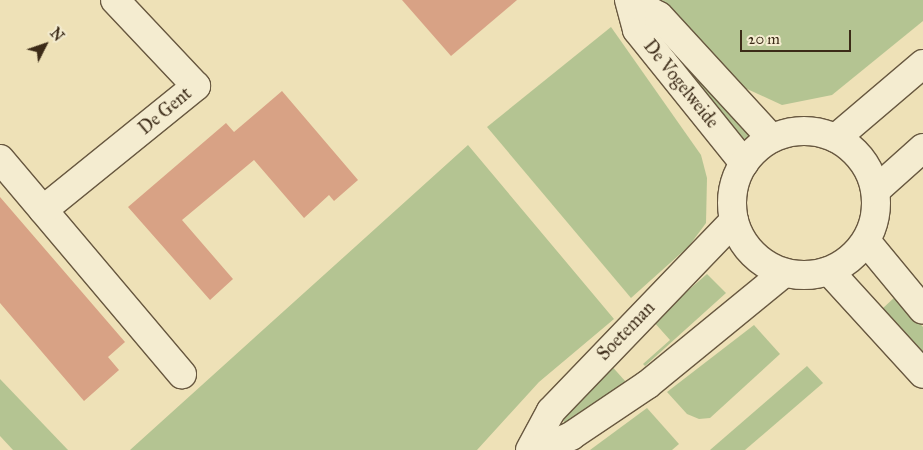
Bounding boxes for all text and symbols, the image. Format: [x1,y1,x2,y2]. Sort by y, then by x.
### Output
north arrow [20,20,70,70]
scale bar [743,20,854,52]
text: N [46,25,67,45]
text: 20 m [748,30,780,48]
street label: De Vogelweide [639,36,723,132]
street label: De Gent [134,83,196,139]
street label: Soeteman [593,297,659,365]

